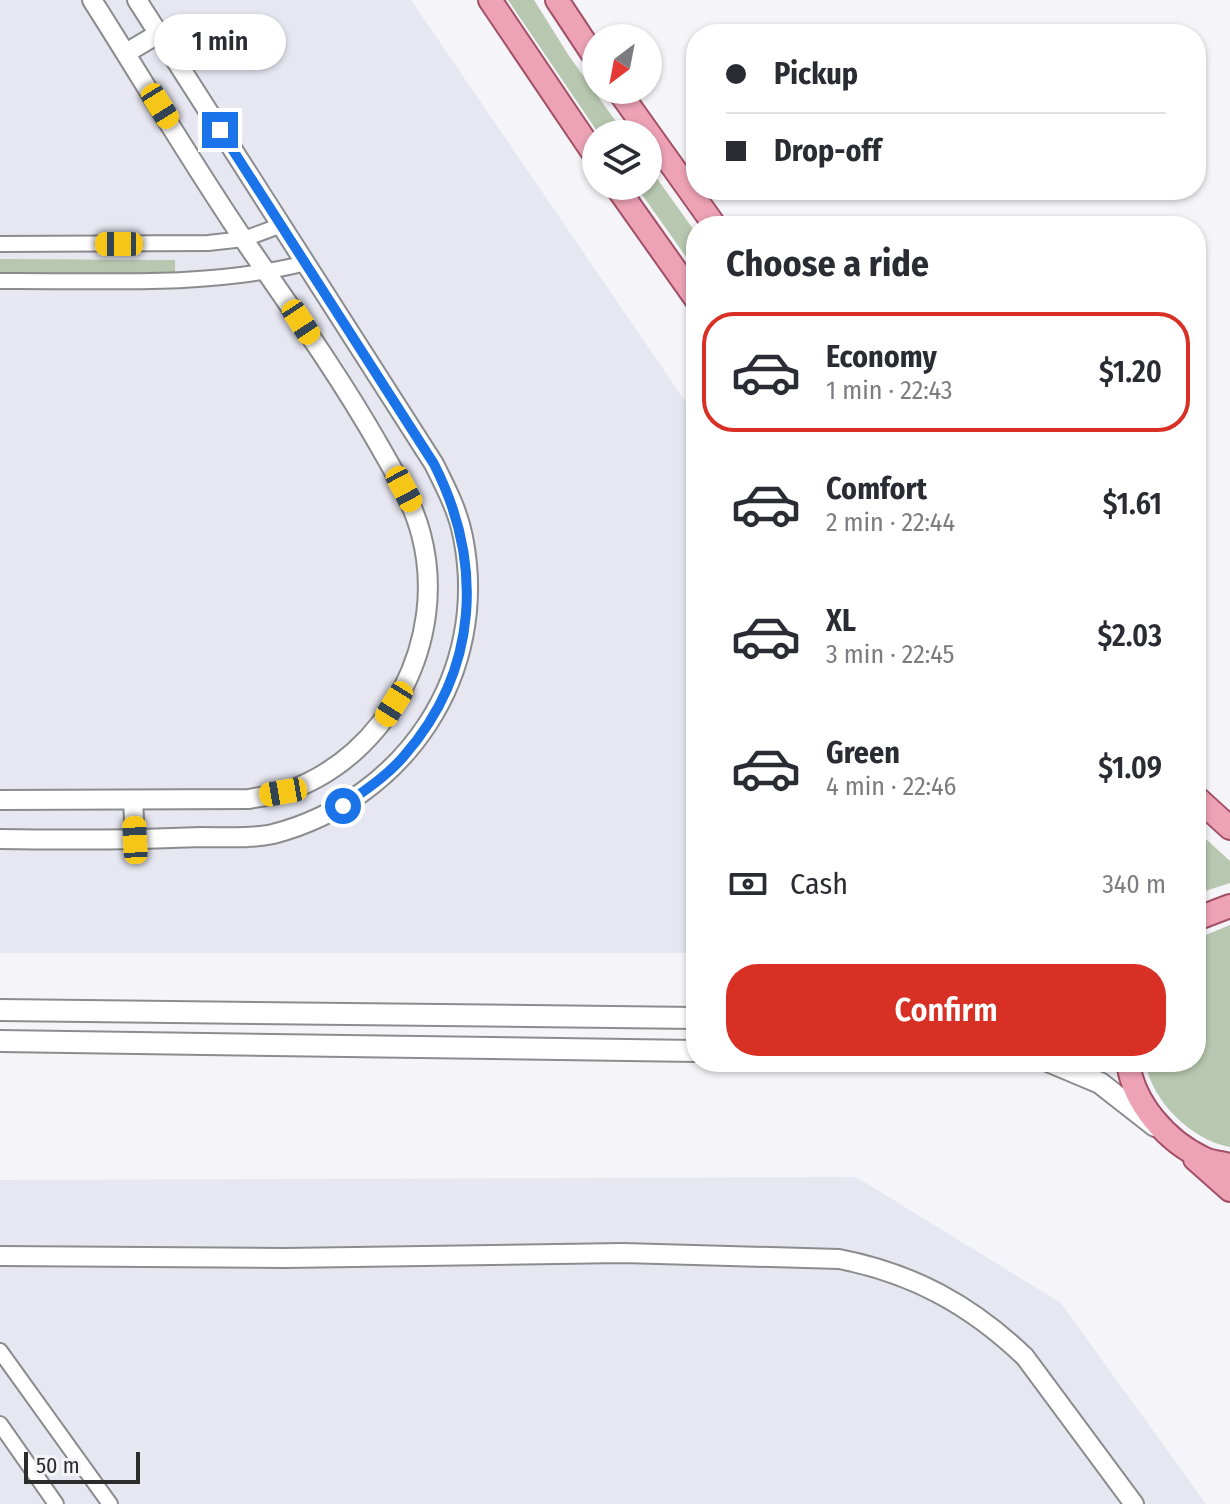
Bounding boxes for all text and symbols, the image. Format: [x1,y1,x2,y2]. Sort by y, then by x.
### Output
callout: 1 min [154,14,286,70]
north arrow [582,24,662,104]
map controls [582,24,662,200]
text: 1 min [192,26,248,57]
text: Pickup [774,56,858,92]
car [137,79,183,133]
route end [202,112,238,148]
button: layers [582,120,662,200]
text: Drop-off [774,133,881,169]
car [95,232,143,256]
text: Choose a ride [726,242,929,286]
car [278,295,324,349]
icon: car [730,336,802,408]
text: Economy [826,339,937,375]
text: $1.20 [1099,354,1162,390]
text: 1 min · 22:43 [826,375,953,406]
car [382,462,426,516]
icon: car [730,468,802,540]
text: Comfort [826,471,927,507]
text: $1.61 [1103,486,1162,522]
text: 2 min · 22:44 [826,507,955,538]
icon: car [730,600,802,672]
text: XL [826,603,856,639]
text: $2.03 [1097,618,1162,654]
text: 3 min · 22:45 [826,639,954,670]
car [371,677,417,731]
icon: car [730,732,802,804]
text: Green [826,735,900,771]
text: $1.09 [1098,750,1162,786]
text: 4 min · 22:46 [826,771,956,802]
car [257,776,309,808]
route start [325,788,361,824]
car [122,815,148,865]
icon: cash [726,862,770,906]
text: Cash [790,866,848,902]
text: 340 m [1102,869,1166,900]
button: Confirm [726,964,1166,1056]
scale bar [24,1448,140,1484]
text: 50 m [36,1452,80,1479]

